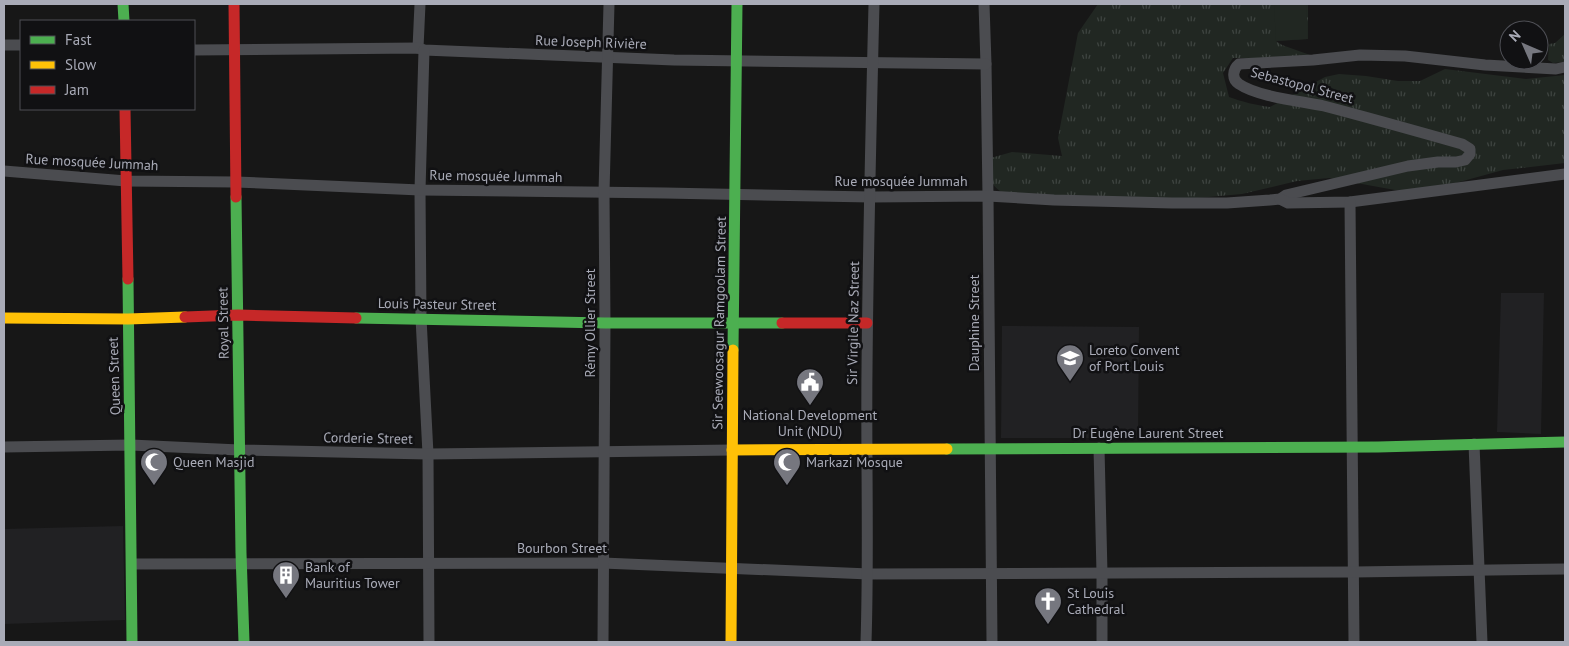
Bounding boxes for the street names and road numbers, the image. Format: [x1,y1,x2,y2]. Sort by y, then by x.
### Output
street label: Rue Joseph Rivière [535,31,647,53]
street label: Sebastopol Street [1249,63,1356,107]
street label: Rue mosquée Jummah [25,150,159,174]
street label: Rue mosquée Jummah [429,166,563,186]
street label: Rue mosquée Jummah [834,172,968,190]
street label: Sir Seewoosagur Ramgoolam Street [708,216,730,430]
street label: Sir Virgile Naz Street [843,261,863,385]
street label: Rémy Ollier Street [581,268,599,377]
street label: Dauphine Street [965,274,983,371]
street label: Royal Street [213,287,233,359]
street label: Louis Pasteur Street [378,294,497,314]
street label: Queen Street [104,336,124,415]
street label: Dr Eugène Laurent Street [1072,424,1224,442]
street label: Corderie Street [323,428,413,448]
street label: Bourbon Street [517,539,607,557]

